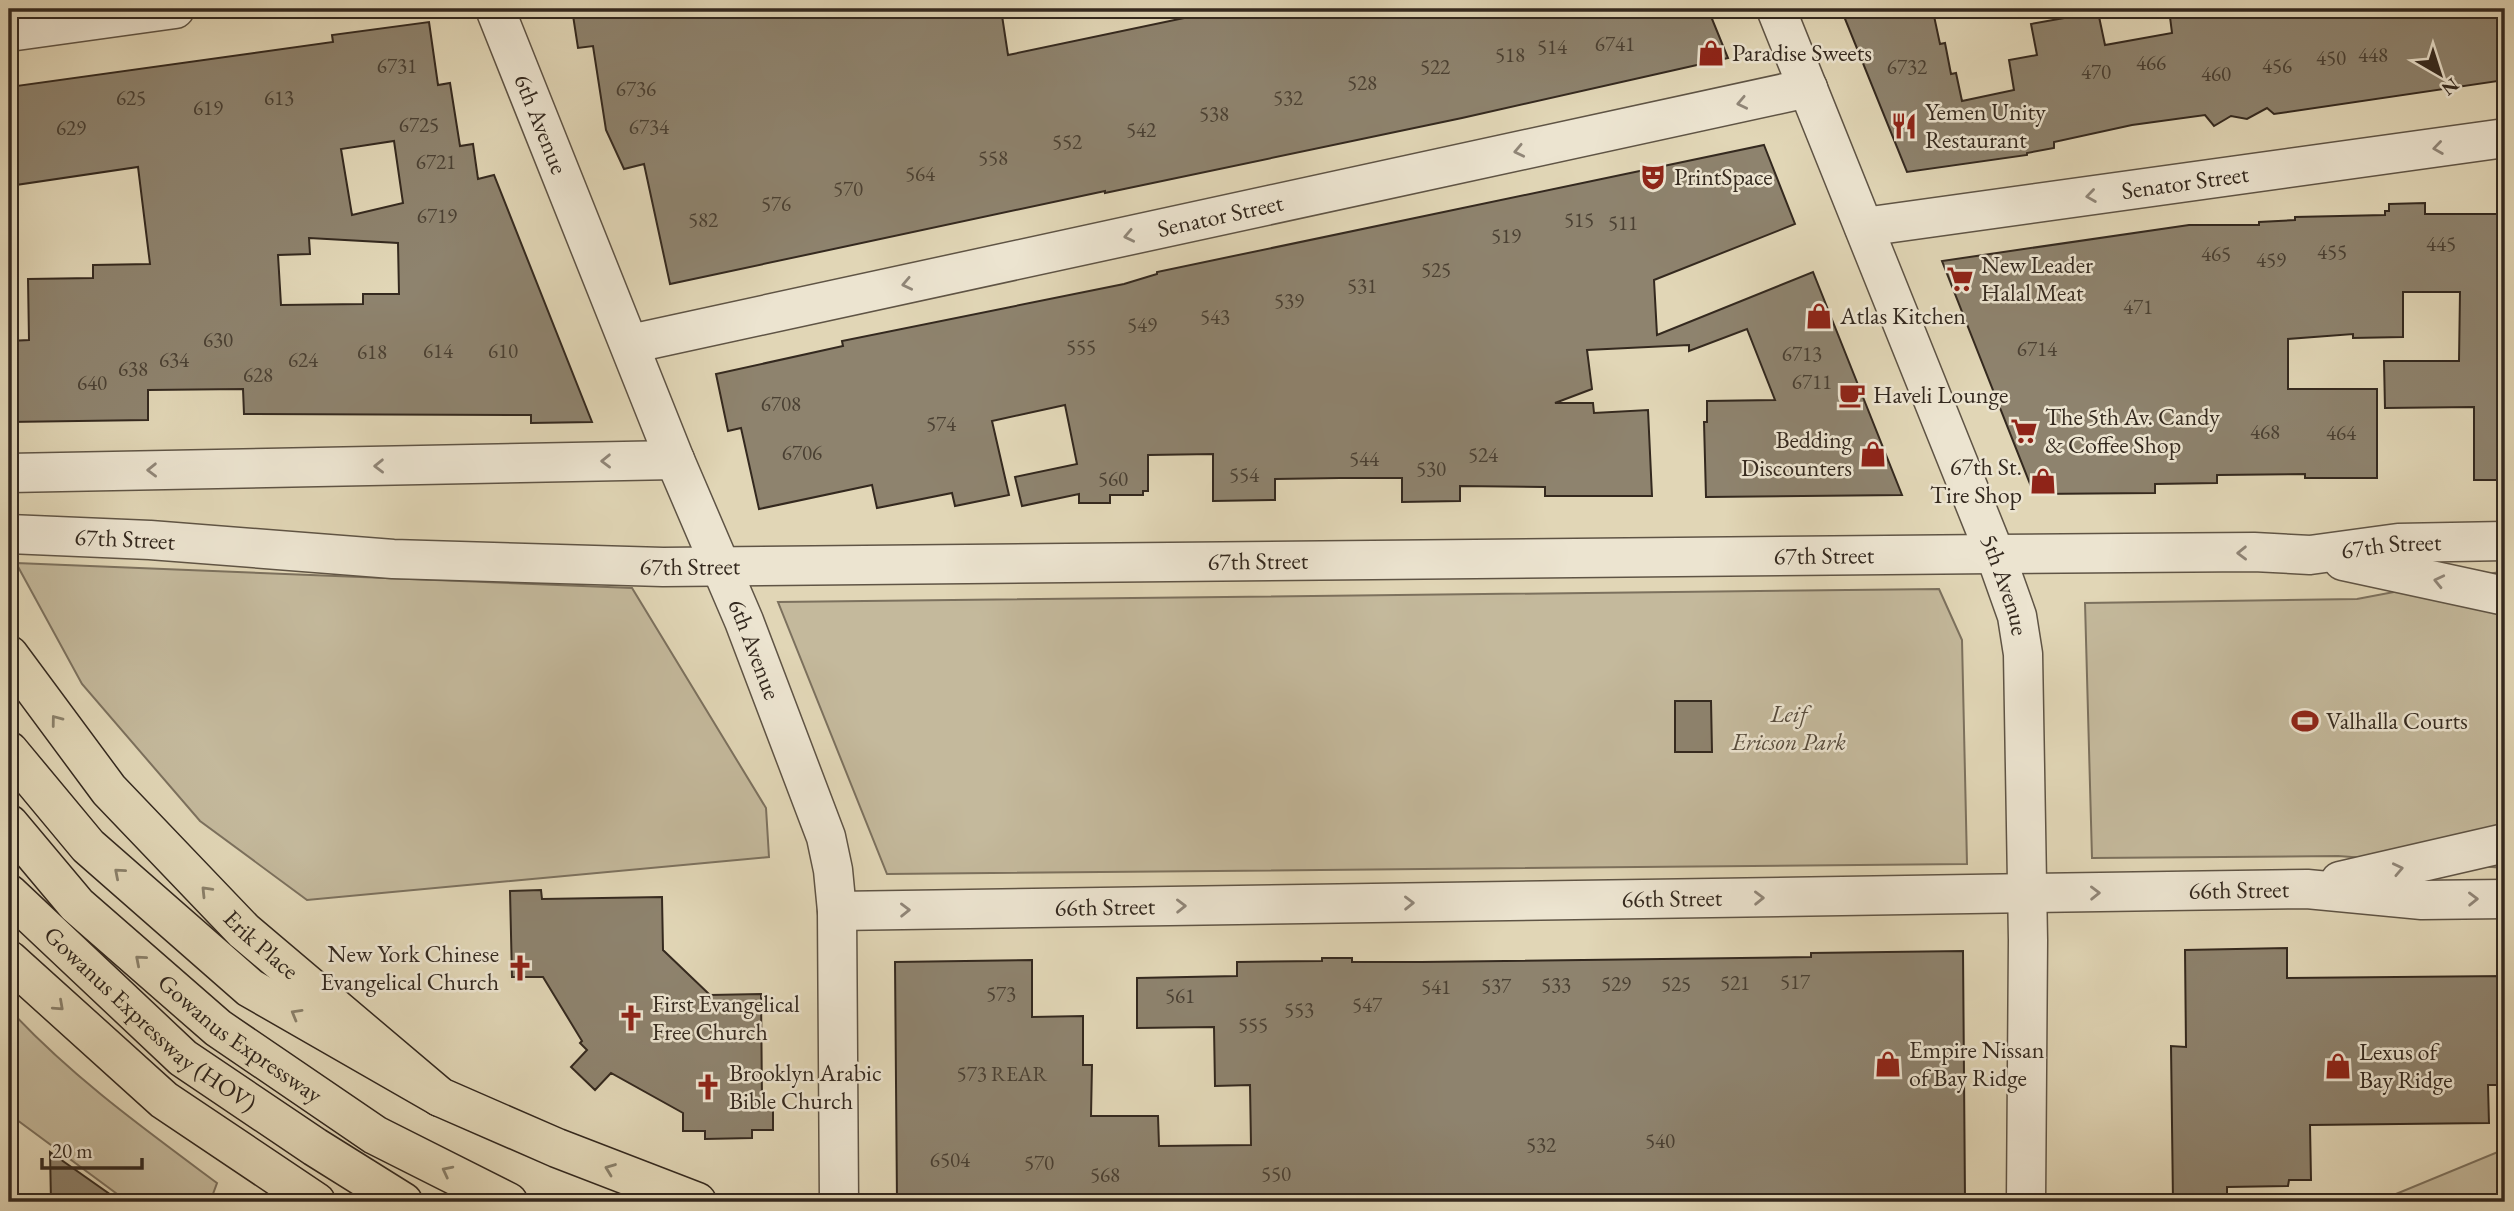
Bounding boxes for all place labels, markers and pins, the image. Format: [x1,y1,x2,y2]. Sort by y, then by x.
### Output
place label: Paradise Sweets [1732,37,1872,68]
shop icon: Paradise Sweets [1696,38,1726,68]
place label: Yemen Unity Restaurant [1925,96,2046,155]
restaurant icon: Yemen Unity Restaurant [1889,111,1919,141]
place label: PrintSpace [1674,161,1773,192]
theatre icon: PrintSpace [1638,162,1668,192]
place label: New Leader Halal Meat [1981,249,2093,308]
supermarket icon: New Leader Halal Meat [1945,264,1975,294]
place label: Atlas Kitchen [1839,300,1966,331]
shop icon: Atlas Kitchen [1804,301,1834,331]
place label: Haveli Lounge [1873,379,2008,410]
cafe icon: Haveli Lounge [1837,380,1867,410]
place label: The 5th Av. Candy & Coffee Shop [2045,401,2220,460]
supermarket icon: The 5th Av. Candy & Coffee Shop [2009,416,2039,446]
place label: Bedding Discounters [1741,424,1853,483]
shop icon: Bedding Discounters [1858,439,1888,469]
place label: 67th St. Tire Shop [1930,451,2022,510]
shop icon: 67th St. Tire Shop [2028,466,2058,496]
place label: Valhalla Courts [2326,705,2468,736]
sports icon: Valhalla Courts [2290,706,2320,736]
place label: New York Chinese Evangelical Church [321,938,499,997]
church icon: New York Chinese Evangelical Church [505,953,535,983]
place label: First Evangelical Free Church [652,988,800,1047]
church icon: First Evangelical Free Church [616,1003,646,1033]
place label: Empire Nissan of Bay Ridge [1909,1034,2045,1093]
place label: Lexus of Bay Ridge [2359,1036,2453,1095]
shop icon: Empire Nissan of Bay Ridge [1873,1049,1903,1079]
shop icon: Lexus of Bay Ridge [2323,1051,2353,1081]
place label: Brooklyn Arabic Bible Church [729,1057,882,1116]
church icon: Brooklyn Arabic Bible Church [693,1072,723,1102]

